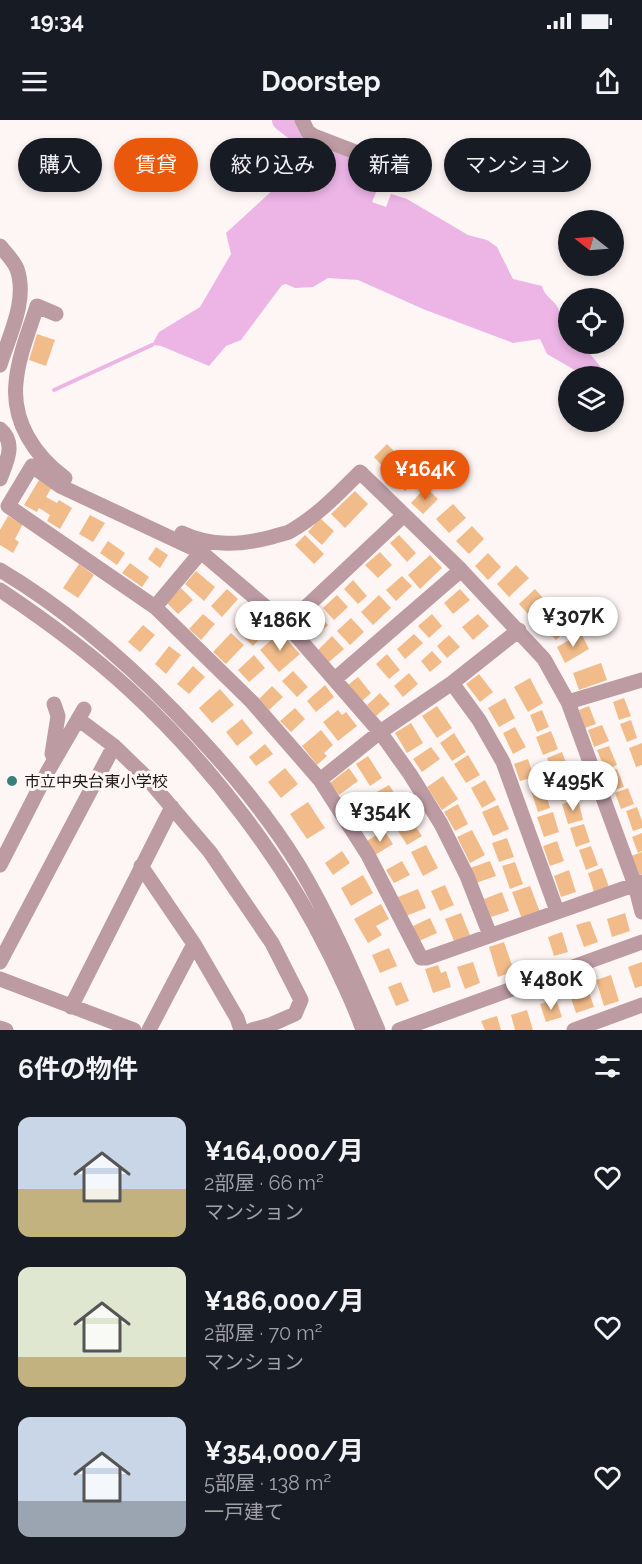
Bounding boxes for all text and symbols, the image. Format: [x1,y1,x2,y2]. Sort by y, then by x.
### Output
text: 19:34 [30,8,84,34]
icon: menu [18,65,51,98]
icon: share [591,65,624,98]
text: Doorstep [261,66,381,97]
chip: 購入 [18,138,102,192]
chip: 賃貸 [114,138,198,192]
chip: 絞り込み [210,138,336,192]
chip: 新着 [348,138,432,192]
chip: マンション [444,138,591,192]
north arrow [558,210,624,276]
map controls [558,210,624,432]
button: locate [558,288,624,354]
button: layers [558,366,624,432]
pin: ¥164K [383,450,467,501]
text: ¥164K [394,457,456,481]
pin: ¥307K [531,597,615,648]
pin: ¥186K [238,601,322,652]
text: ¥307K [542,604,604,628]
text: ¥186K [249,608,311,632]
pin: ¥495K [531,761,615,812]
text: ¥495K [542,768,604,792]
place label: 市立中央台東小学校 [24,772,168,791]
marker: 市立中央台東小学校 [5,774,19,788]
pin: ¥354K [338,792,422,843]
text: ¥354K [349,799,411,823]
pin: ¥480K [509,960,593,1011]
text: ¥480K [519,967,583,991]
icon: filters [591,1050,624,1083]
text: 6件の物件 [18,1054,138,1084]
text: ¥164,000/月 [204,1136,364,1166]
icon: home [66,1141,138,1213]
icon: heart [591,1161,624,1194]
text: 2部屋 · 66 m² [204,1171,324,1195]
text: マンション [204,1200,304,1224]
text: ¥186,000/月 [204,1286,365,1316]
icon: home [66,1291,138,1363]
icon: heart [591,1311,624,1344]
text: 2部屋 · 70 m² [204,1321,323,1345]
text: マンション [204,1350,304,1374]
text: ¥354,000/月 [204,1436,364,1466]
icon: home [66,1441,138,1513]
icon: heart [591,1461,624,1494]
text: 5部屋 · 138 m² [204,1471,331,1495]
text: 一戸建て [204,1500,284,1524]

